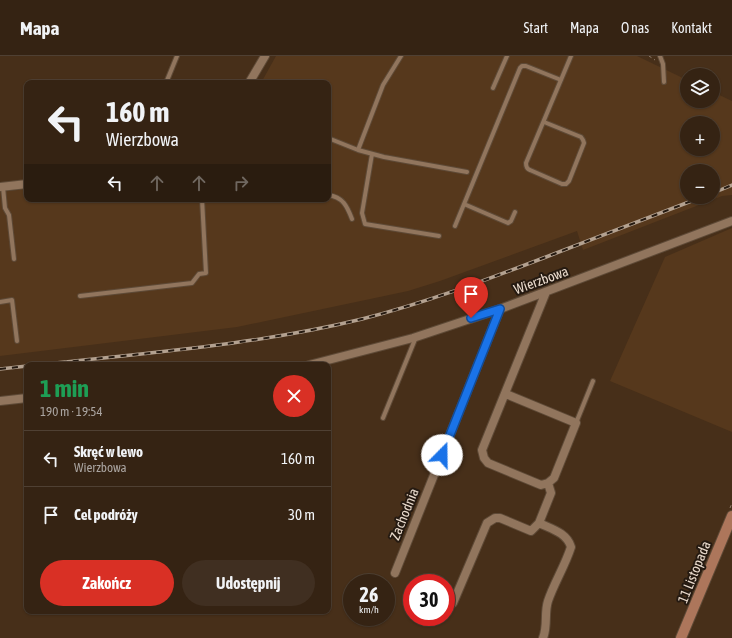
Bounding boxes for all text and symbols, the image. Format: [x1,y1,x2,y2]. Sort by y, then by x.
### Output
text: Mapa [20,17,59,39]
text: Start [523,20,548,36]
text: Mapa [570,20,599,36]
text: O nas [621,20,649,36]
text: Kontakt [671,20,712,36]
map controls [680,68,720,204]
button: layers [680,68,720,108]
icon: left [40,96,92,148]
text: 160 m [106,96,169,128]
button: + [680,116,720,156]
text: Wierzbowa [106,129,179,150]
button: − [680,164,720,204]
icon: left [104,172,126,194]
icon: ahead [146,172,168,194]
icon: ahead [188,172,210,194]
icon: right [230,172,252,194]
street label: Wierzbowa [512,263,570,297]
pin [454,277,488,318]
icon: arrive [460,283,482,305]
text: 1 min [40,375,89,402]
button: close [273,375,315,417]
text: 190 m · 19:54 [40,404,103,419]
position arrow [421,434,463,476]
text: Skręć w lewo [74,443,143,460]
icon: left [40,448,62,470]
text: 160 m [281,450,315,467]
text: Wierzbowa [74,460,127,475]
street label: Zachodnia [386,486,422,542]
icon: arrive [40,504,62,526]
text: Cel podróży [74,506,138,523]
text: 30 m [288,506,315,523]
street label: 11 Listopada [674,539,714,605]
button: Zakończ [40,560,174,606]
button: Udostępnij [182,560,315,606]
speed limit sign: 30 [403,574,455,626]
text: 26 [360,583,378,606]
text: km/h [359,604,379,615]

